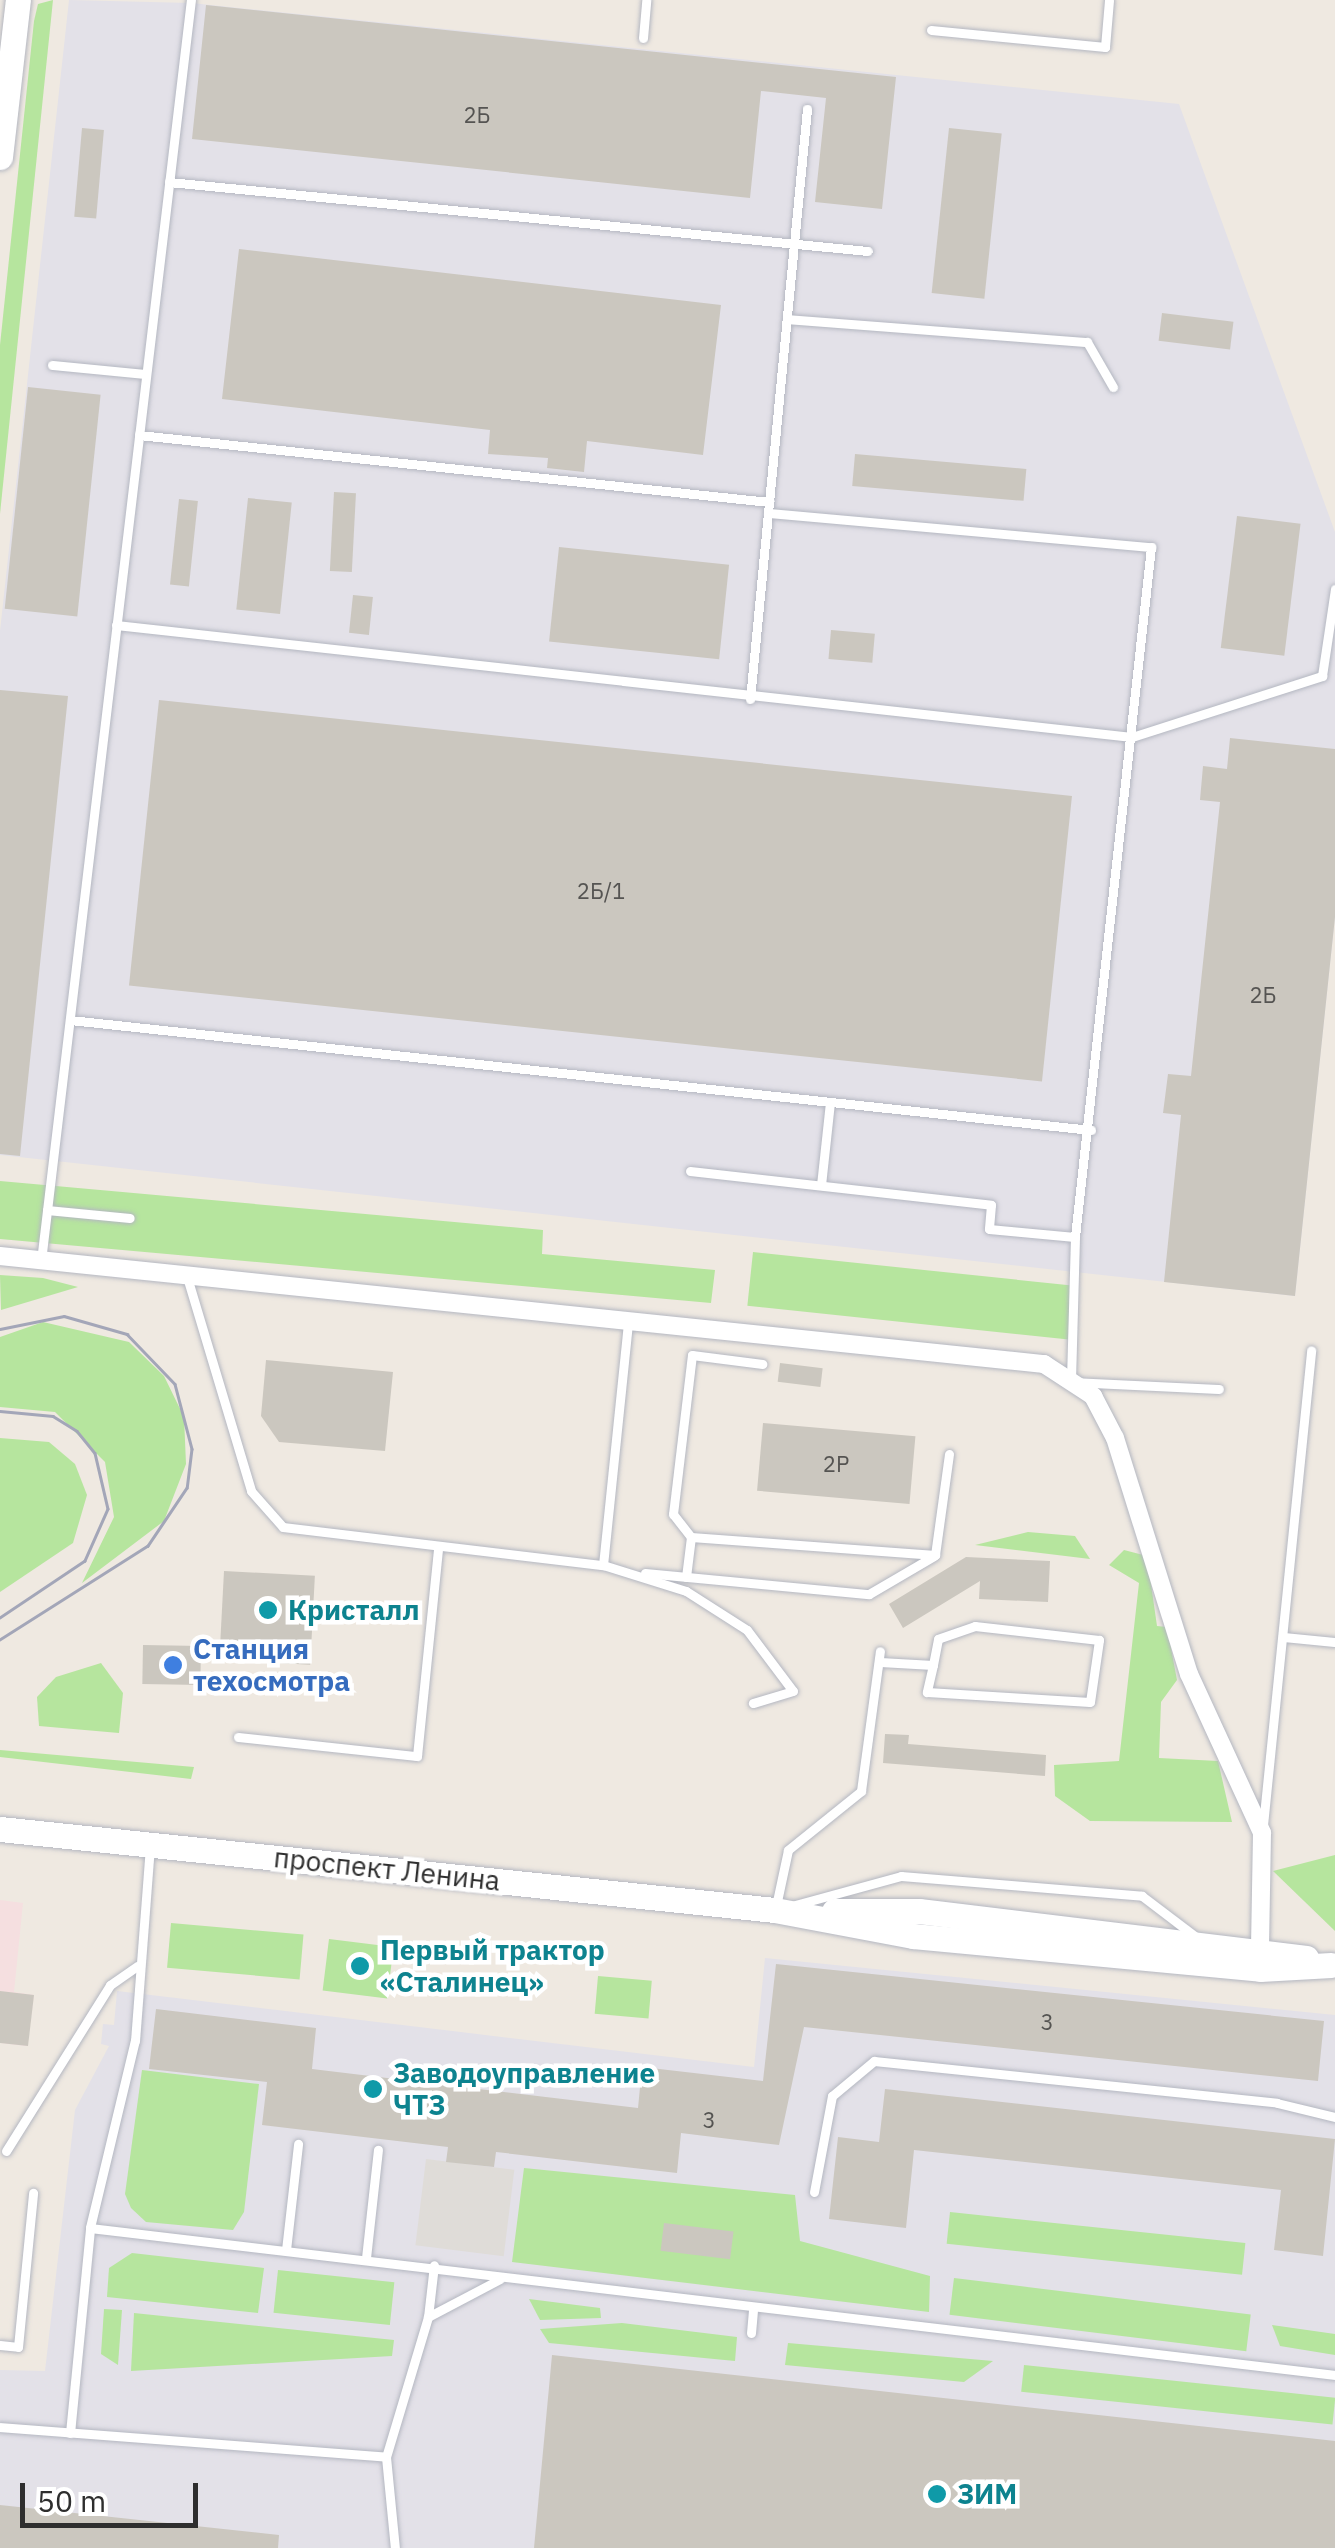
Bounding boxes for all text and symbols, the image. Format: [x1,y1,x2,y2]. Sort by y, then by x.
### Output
house number: 2Б [463,102,491,128]
house number: 2Б/1 [577,878,625,904]
house number: 2Б [1249,982,1277,1008]
house number: 2Р [823,1451,849,1477]
place label: Кристалл [288,1593,420,1627]
marker: Кристалл [257,1599,279,1621]
place label: Станция техосмотра [193,1632,350,1698]
marker: Станция техосмотра [162,1654,184,1676]
street label: проспект Ленина [272,1840,502,1898]
place label: Первый трактор «Сталинец» [380,1933,605,1999]
marker: Первый трактор «Сталинец» [349,1955,371,1977]
house number: 3 [1040,2009,1054,2035]
place label: Заводоуправление ЧТЗ [393,2056,655,2122]
marker: Заводоуправление ЧТЗ [362,2078,384,2100]
house number: 3 [702,2107,716,2133]
scale bar [25,2463,202,2525]
place label: ЗИМ [957,2477,1017,2511]
text: 50 m [37,2481,106,2520]
marker: ЗИМ [926,2483,948,2505]

